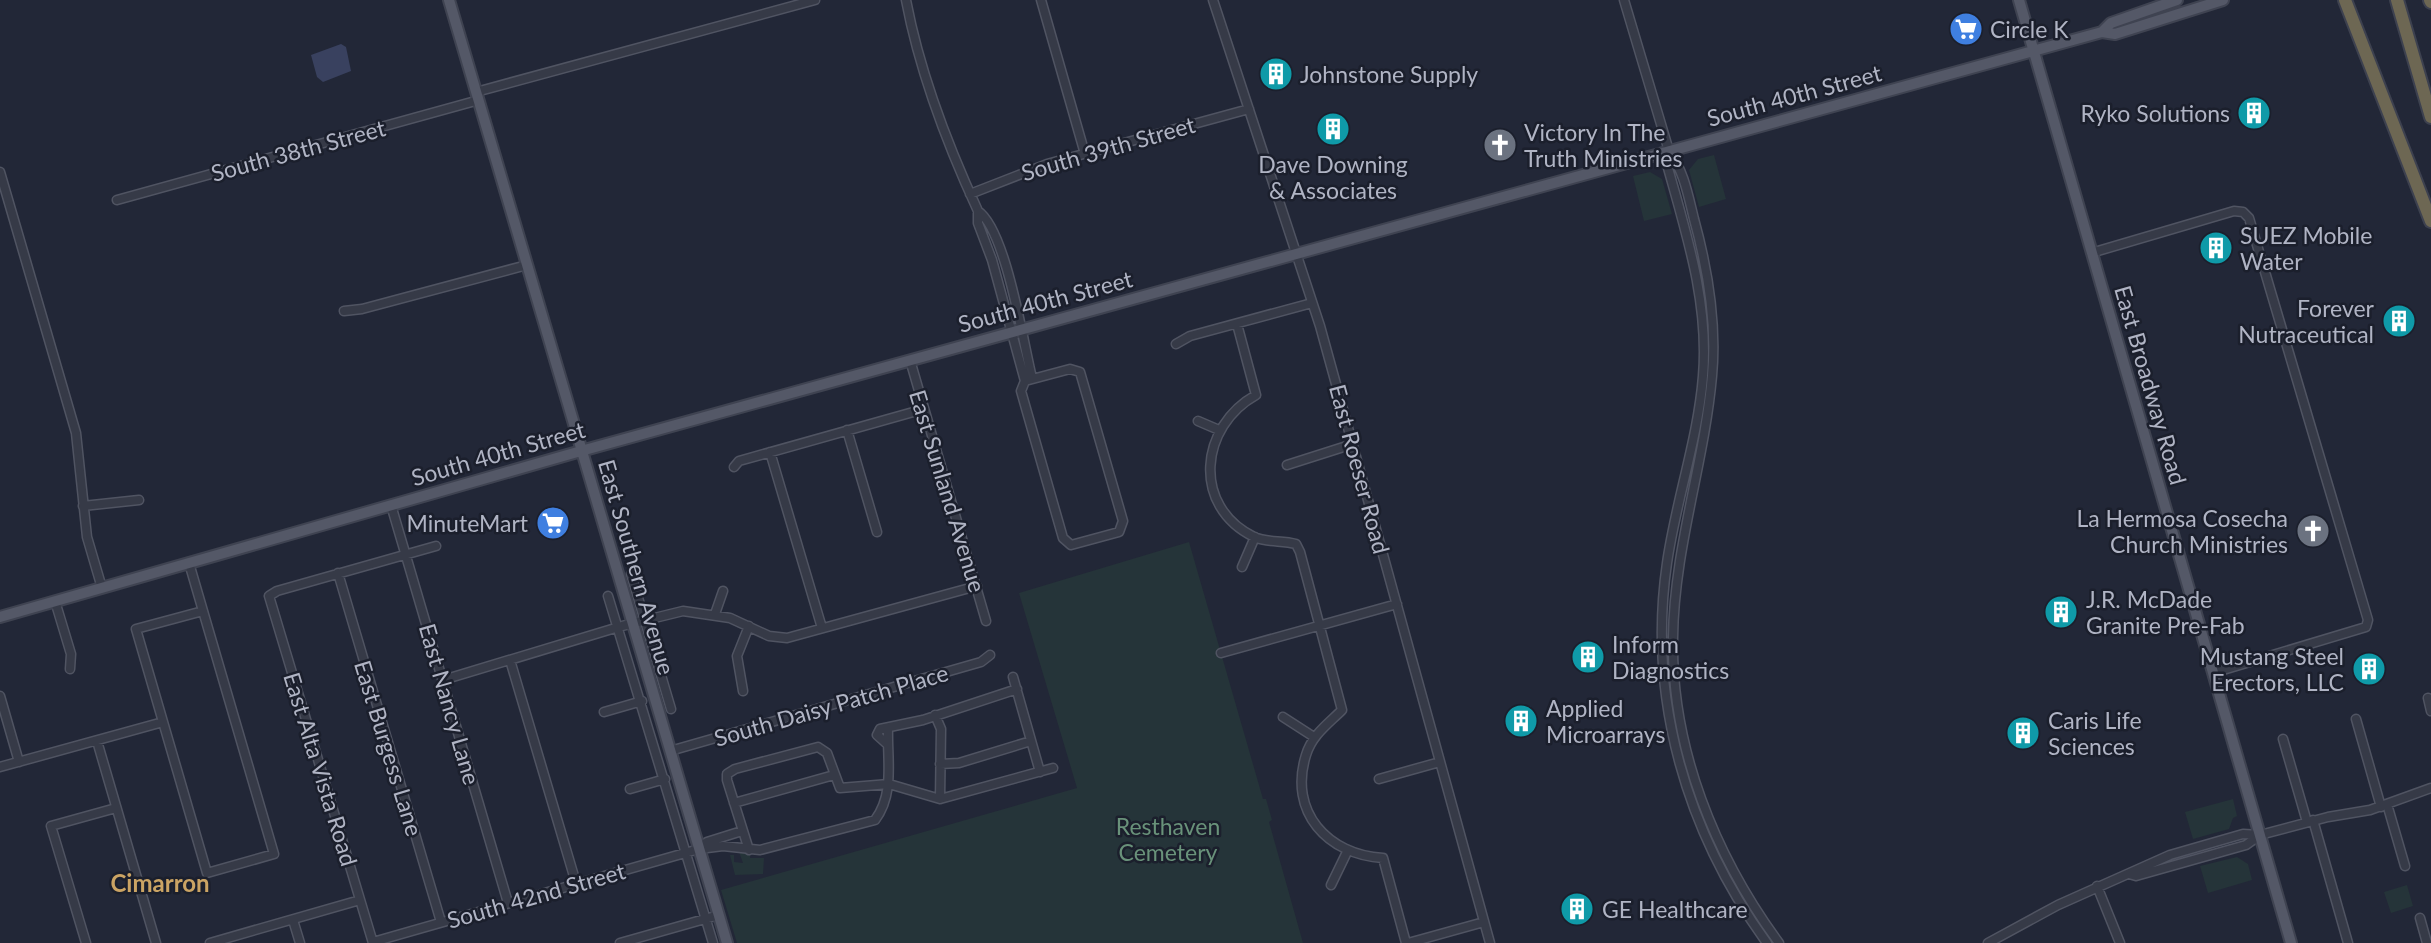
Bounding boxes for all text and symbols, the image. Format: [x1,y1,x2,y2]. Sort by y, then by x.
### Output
supermarket icon: Circle K [1947,10,1985,48]
place label: Circle K [1990,15,2069,43]
building icon: Johnstone Supply [1257,55,1295,93]
street label: South 40th Street [1704,58,1885,132]
place label: Johnstone Supply [1300,60,1478,88]
building icon: Ryko Solutions [2235,94,2273,132]
place label: Ryko Solutions [2080,99,2230,127]
street label: South 39th Street [1018,110,1199,186]
building icon: Dave Downing & Associates [1314,110,1352,148]
street label: South 38th Street [208,113,389,187]
place label: Victory In The Truth Ministries [1524,118,1683,172]
church icon: Victory In The Truth Ministries [1481,126,1519,164]
place label: Dave Downing & Associates [1258,150,1408,204]
place label: SUEZ Mobile Water [2240,221,2372,275]
building icon: SUEZ Mobile Water [2197,229,2235,267]
street label: South 40th Street [955,264,1136,338]
street label: East Broadway Road [2109,282,2193,488]
place label: Forever Nutraceutical [2238,294,2375,348]
building icon: Forever Nutraceutical [2380,302,2418,340]
street label: East Roeser Road [1324,381,1396,557]
street label: East Sunland Avenue [904,386,992,596]
street label: South 40th Street [408,415,589,491]
street label: East Southern Avenue [593,456,681,678]
supermarket icon: MinuteMart [534,504,572,542]
place label: La Hermosa Cosecha Church Ministries [2076,504,2288,558]
place label: MinuteMart [407,509,529,537]
church icon: La Hermosa Cosecha Church Ministries [2294,512,2332,550]
place label: J.R. McDade Granite Pre-Fab [2086,585,2245,639]
building icon: J.R. McDade Granite Pre-Fab [2042,593,2080,631]
street label: East Nancy Lane [414,620,486,788]
place label: Inform Diagnostics [1612,630,1729,684]
building icon: Inform Diagnostics [1569,638,1607,676]
place label: Mustang Steel Erectors, LLC [2200,642,2344,696]
building icon: Mustang Steel Erectors, LLC [2350,650,2388,688]
street label: East Burgess Lane [349,657,429,839]
street label: South Daisy Patch Place [711,658,951,752]
street label: East Alta Vista Road [278,669,364,869]
place label: Applied Microarrays [1546,694,1665,748]
building icon: Applied Microarrays [1502,702,1540,740]
place label: Caris Life Sciences [2048,706,2142,760]
building icon: Caris Life Sciences [2004,714,2042,752]
park label: Resthaven Cemetery [1116,812,1220,866]
street label: South 42nd Street [444,856,629,934]
district label: Cimarron [110,868,210,897]
building icon: GE Healthcare [1558,890,1596,928]
place label: GE Healthcare [1602,895,1748,923]

